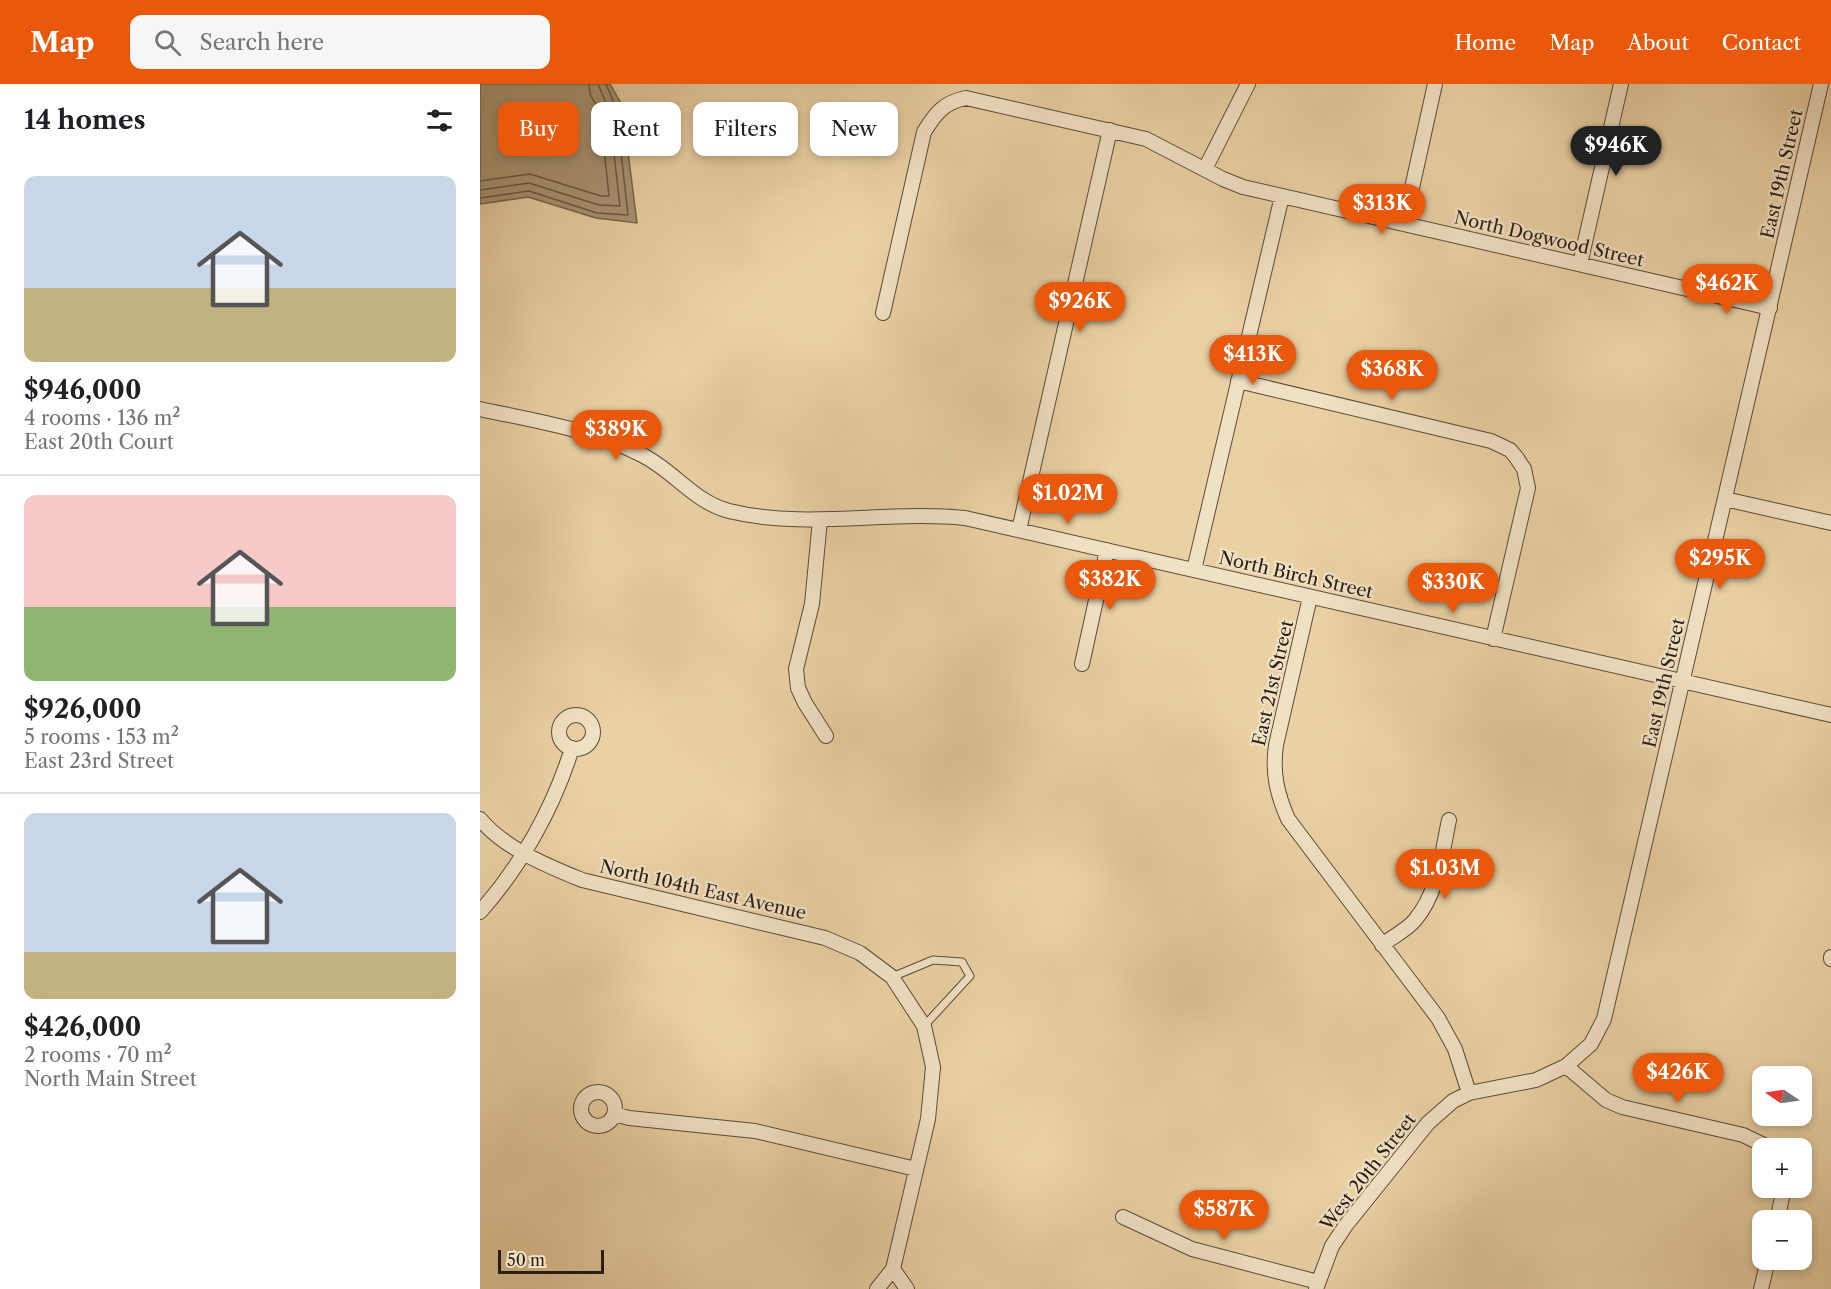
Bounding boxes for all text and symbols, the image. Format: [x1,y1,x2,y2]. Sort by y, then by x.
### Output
search box [130,15,550,69]
text: Map [30,25,94,59]
icon: search [151,26,184,59]
text: Search here [199,29,324,56]
text: Home [1455,30,1516,55]
text: Map [1549,30,1594,55]
text: About [1627,30,1689,55]
text: Contact [1722,30,1801,55]
chip: Buy [498,102,579,156]
chip: Rent [591,102,681,156]
chip: Filters [693,102,798,156]
chip: New [810,102,898,156]
text: 14 homes [24,104,146,136]
icon: filters [423,104,456,137]
street label: East 19th Street [1756,106,1808,241]
pin: $946K [1574,126,1658,177]
text: $946K [1585,133,1647,157]
pin: $313K [1340,184,1424,235]
text: $313K [1353,191,1411,215]
street label: North Dogwood Street [1452,206,1647,272]
icon: home [186,215,294,323]
pin: $462K [1685,264,1769,315]
text: $462K [1696,271,1758,295]
pin: $926K [1038,282,1122,333]
text: $926K [1049,289,1111,313]
pin: $413K [1211,335,1295,386]
text: $413K [1223,342,1283,366]
pin: $368K [1350,350,1434,401]
text: $368K [1361,357,1423,381]
text: $946,000 [24,374,142,406]
text: 4 rooms · 136 m² [24,406,180,430]
pin: $389K [574,410,658,461]
text: $389K [585,417,647,441]
text: East 20th Court [24,430,174,454]
pin: $1.02M [1019,474,1117,525]
text: $1.02M [1032,481,1104,505]
icon: home [186,534,294,642]
pin: $295K [1678,539,1762,590]
text: $295K [1689,546,1751,570]
street label: North Birch Street [1217,547,1376,604]
pin: $382K [1068,560,1152,611]
pin: $330K [1411,563,1495,614]
text: $382K [1079,567,1141,591]
text: $330K [1422,570,1484,594]
street label: East 19th Street [1638,615,1690,750]
street label: East 21st Street [1248,617,1298,748]
text: $926,000 [24,693,141,725]
text: 5 rooms · 153 m² [24,725,179,749]
text: East 23rd Street [24,749,174,773]
pin: $1.03M [1396,849,1494,900]
icon: home [186,852,294,960]
street label: North 104th East Avenue [598,856,808,924]
text: $1.03M [1410,856,1480,880]
text: $426,000 [24,1011,141,1043]
text: 2 rooms · 70 m² [24,1043,172,1067]
pin: $426K [1636,1053,1720,1104]
text: $426K [1647,1060,1709,1084]
north arrow [1752,1066,1812,1126]
map controls [1752,1066,1812,1270]
text: North Main Street [24,1067,197,1091]
street label: West 20th Street [1315,1109,1421,1236]
button: + [1752,1138,1812,1198]
pin: $587K [1182,1190,1266,1241]
text: $587K [1194,1197,1254,1221]
button: − [1752,1210,1812,1270]
scale bar [498,1247,604,1274]
text: 50 m [507,1250,545,1270]

